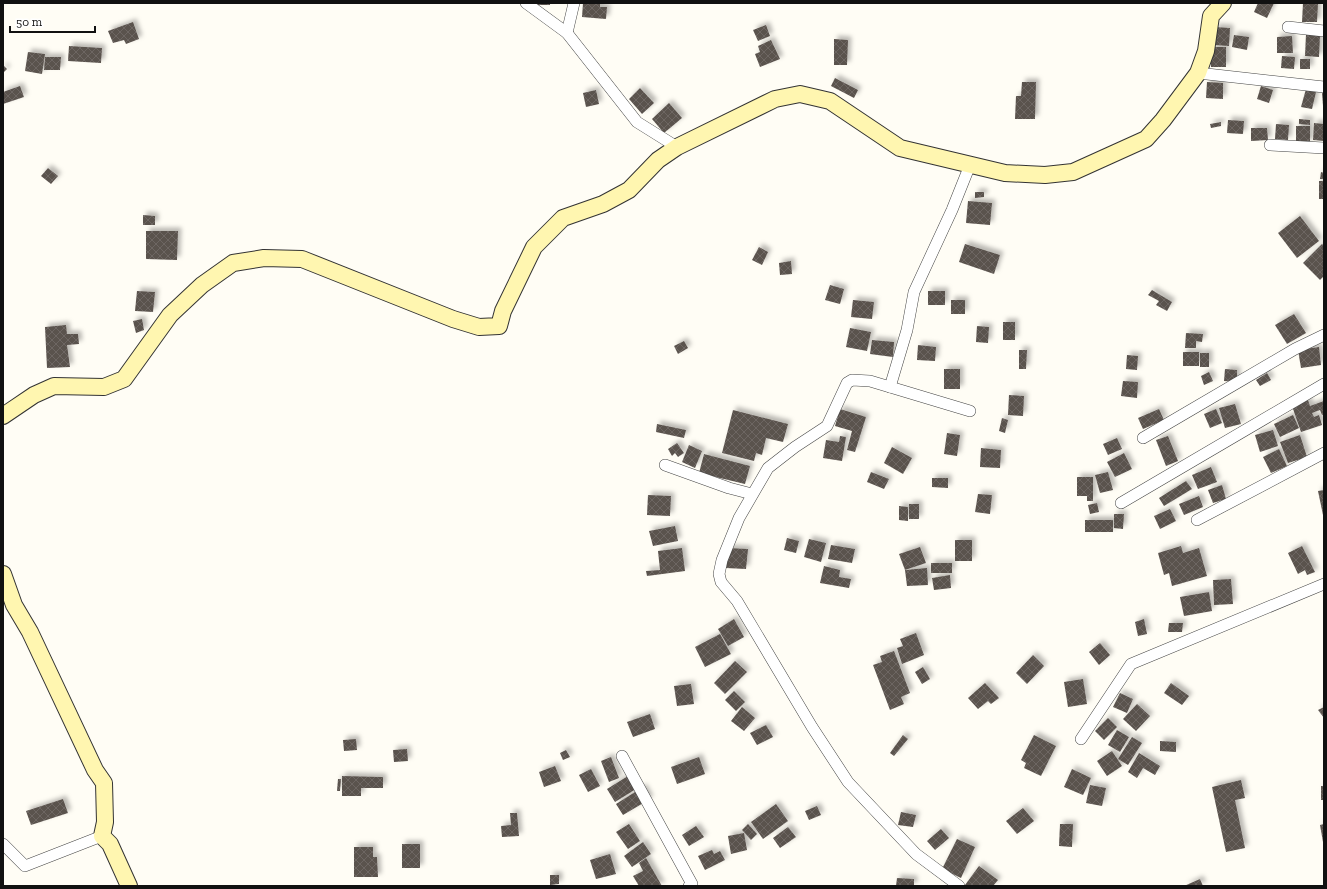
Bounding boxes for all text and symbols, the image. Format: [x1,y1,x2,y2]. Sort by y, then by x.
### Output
scale bar [10,8,95,34]
text: 50 m [16,15,43,29]

